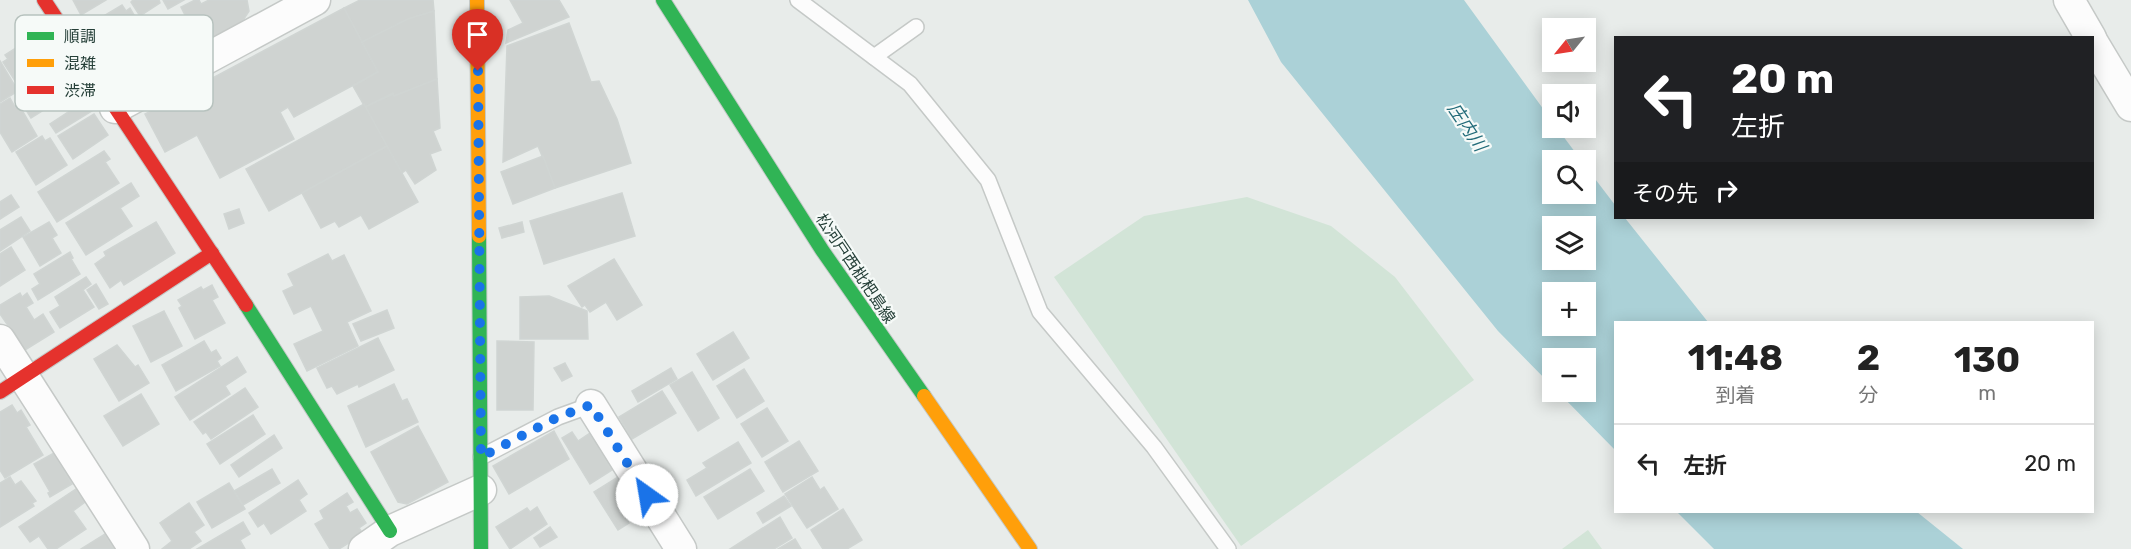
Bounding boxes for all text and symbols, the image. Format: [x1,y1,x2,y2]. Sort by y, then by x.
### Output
pin [452,9,503,71]
legend [15,15,213,111]
icon: arrive [461,18,494,51]
north arrow [1542,18,1596,72]
map controls [1542,18,1596,402]
text: 順調 [64,27,96,46]
text: 混雑 [64,54,96,73]
text: 20 m [1731,54,1834,104]
icon: left [1632,60,1710,138]
text: 渋滞 [64,81,96,100]
button: sound [1542,84,1596,138]
water label: 庄内川 [1443,98,1492,157]
text: 左折 [1731,111,1785,143]
button: search [1542,150,1596,204]
icon: right [1710,174,1743,207]
text: その先 [1632,180,1698,207]
street label: 松河戸西枇杷島線 [812,210,899,327]
button: layers [1542,216,1596,270]
button: + [1542,282,1596,336]
text: 11:48 [1688,336,1783,379]
text: 2 [1857,336,1880,379]
text: 130 [1954,338,2020,381]
button: − [1542,348,1596,402]
text: m [1978,381,1996,405]
text: 到着 [1715,383,1755,407]
text: 分 [1859,383,1879,407]
icon: left [1632,447,1665,480]
text: 20 m [2024,450,2076,477]
text: 左折 [1683,452,1727,479]
position arrow [615,463,679,527]

